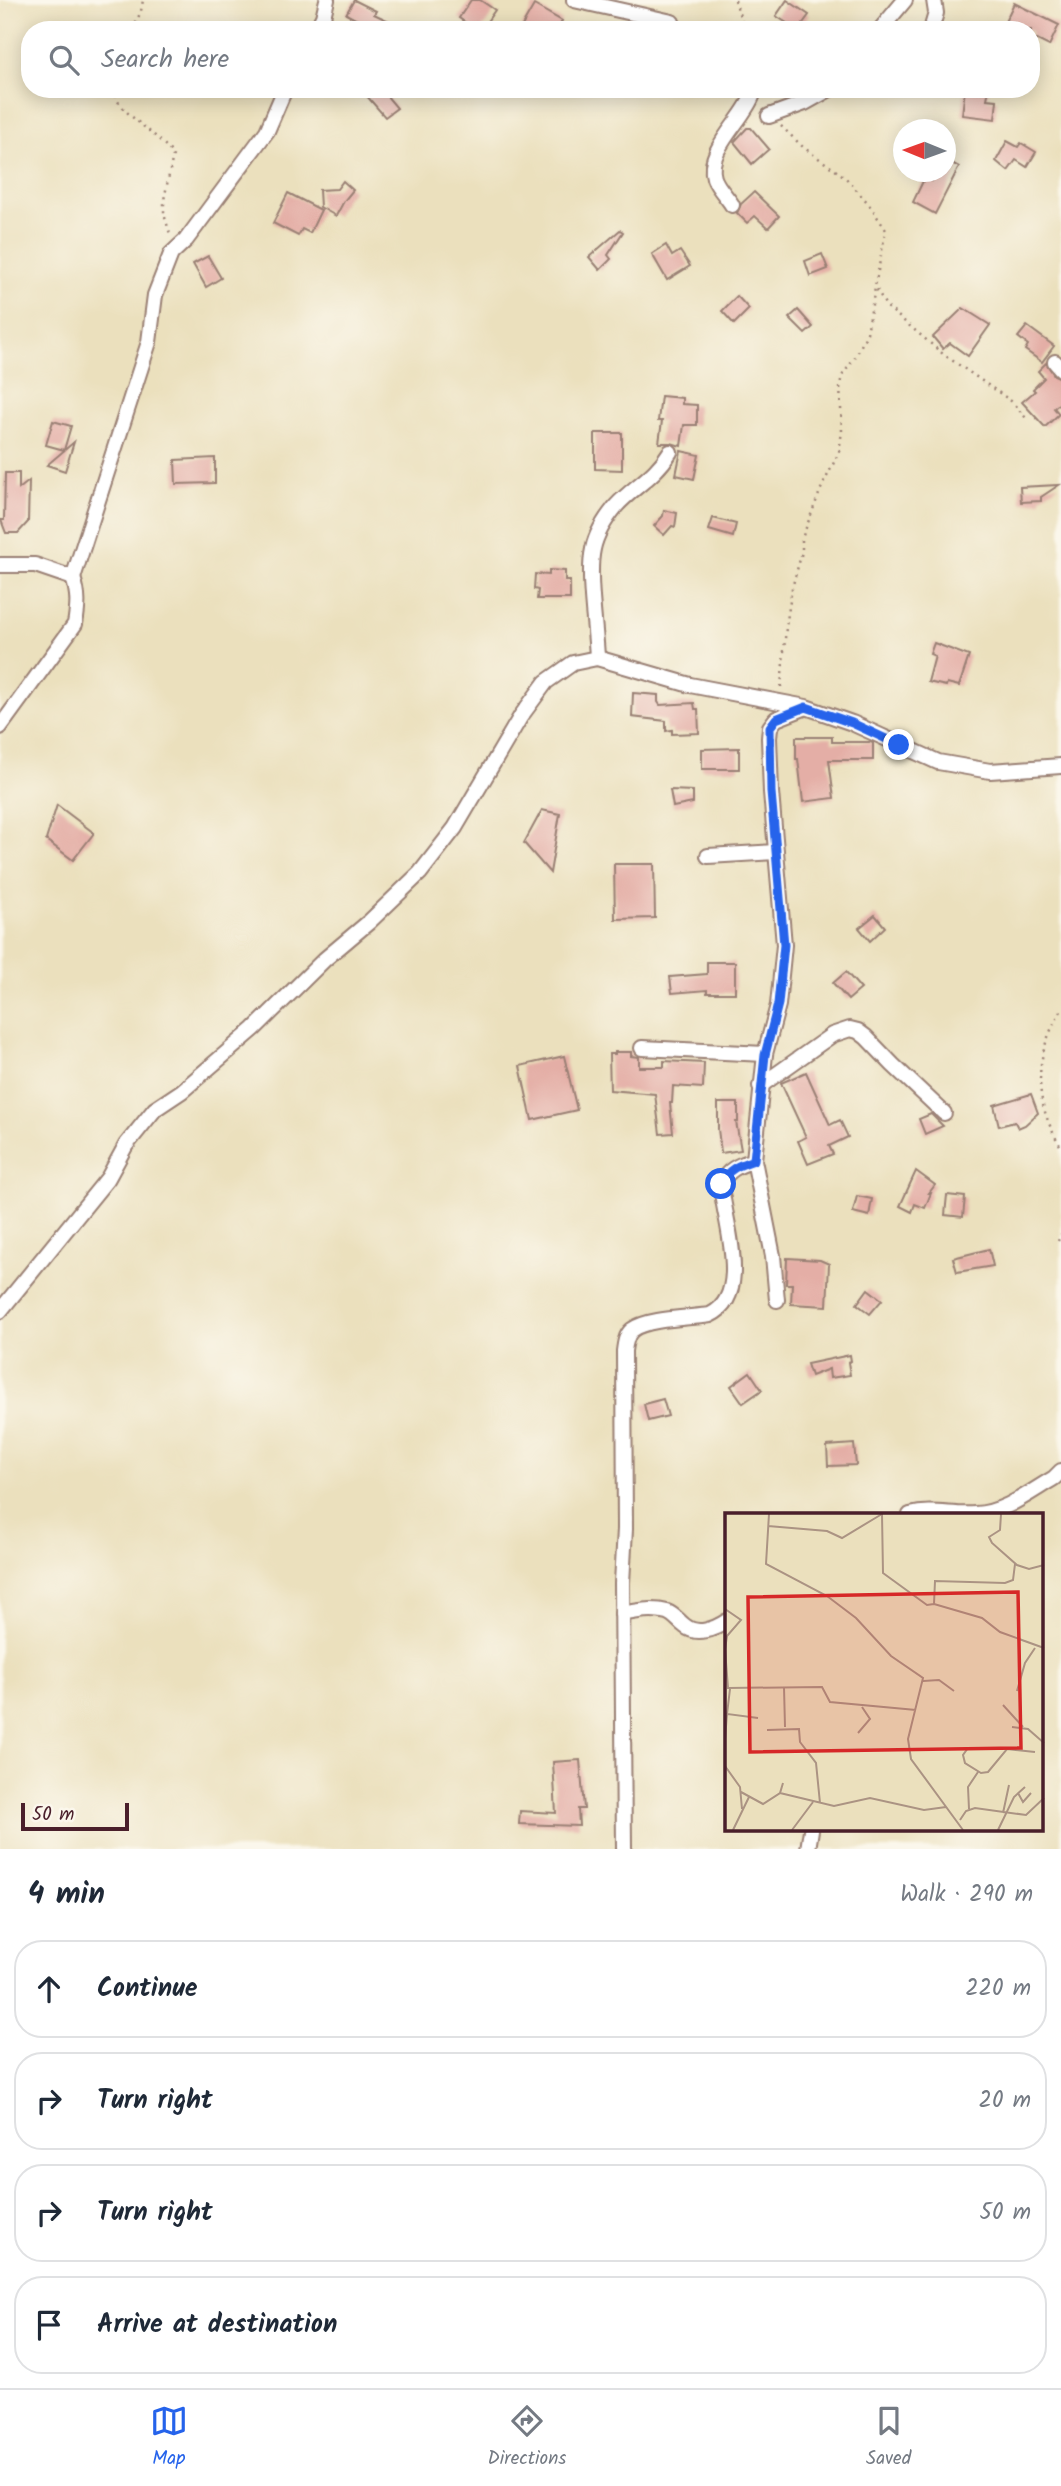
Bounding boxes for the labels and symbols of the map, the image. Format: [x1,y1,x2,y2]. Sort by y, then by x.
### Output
north arrow [893,119,956,182]
route end [883,729,914,760]
route start [705,1168,736,1199]
inset map [725,1513,1044,1832]
scale bar [21,1800,130,1832]

